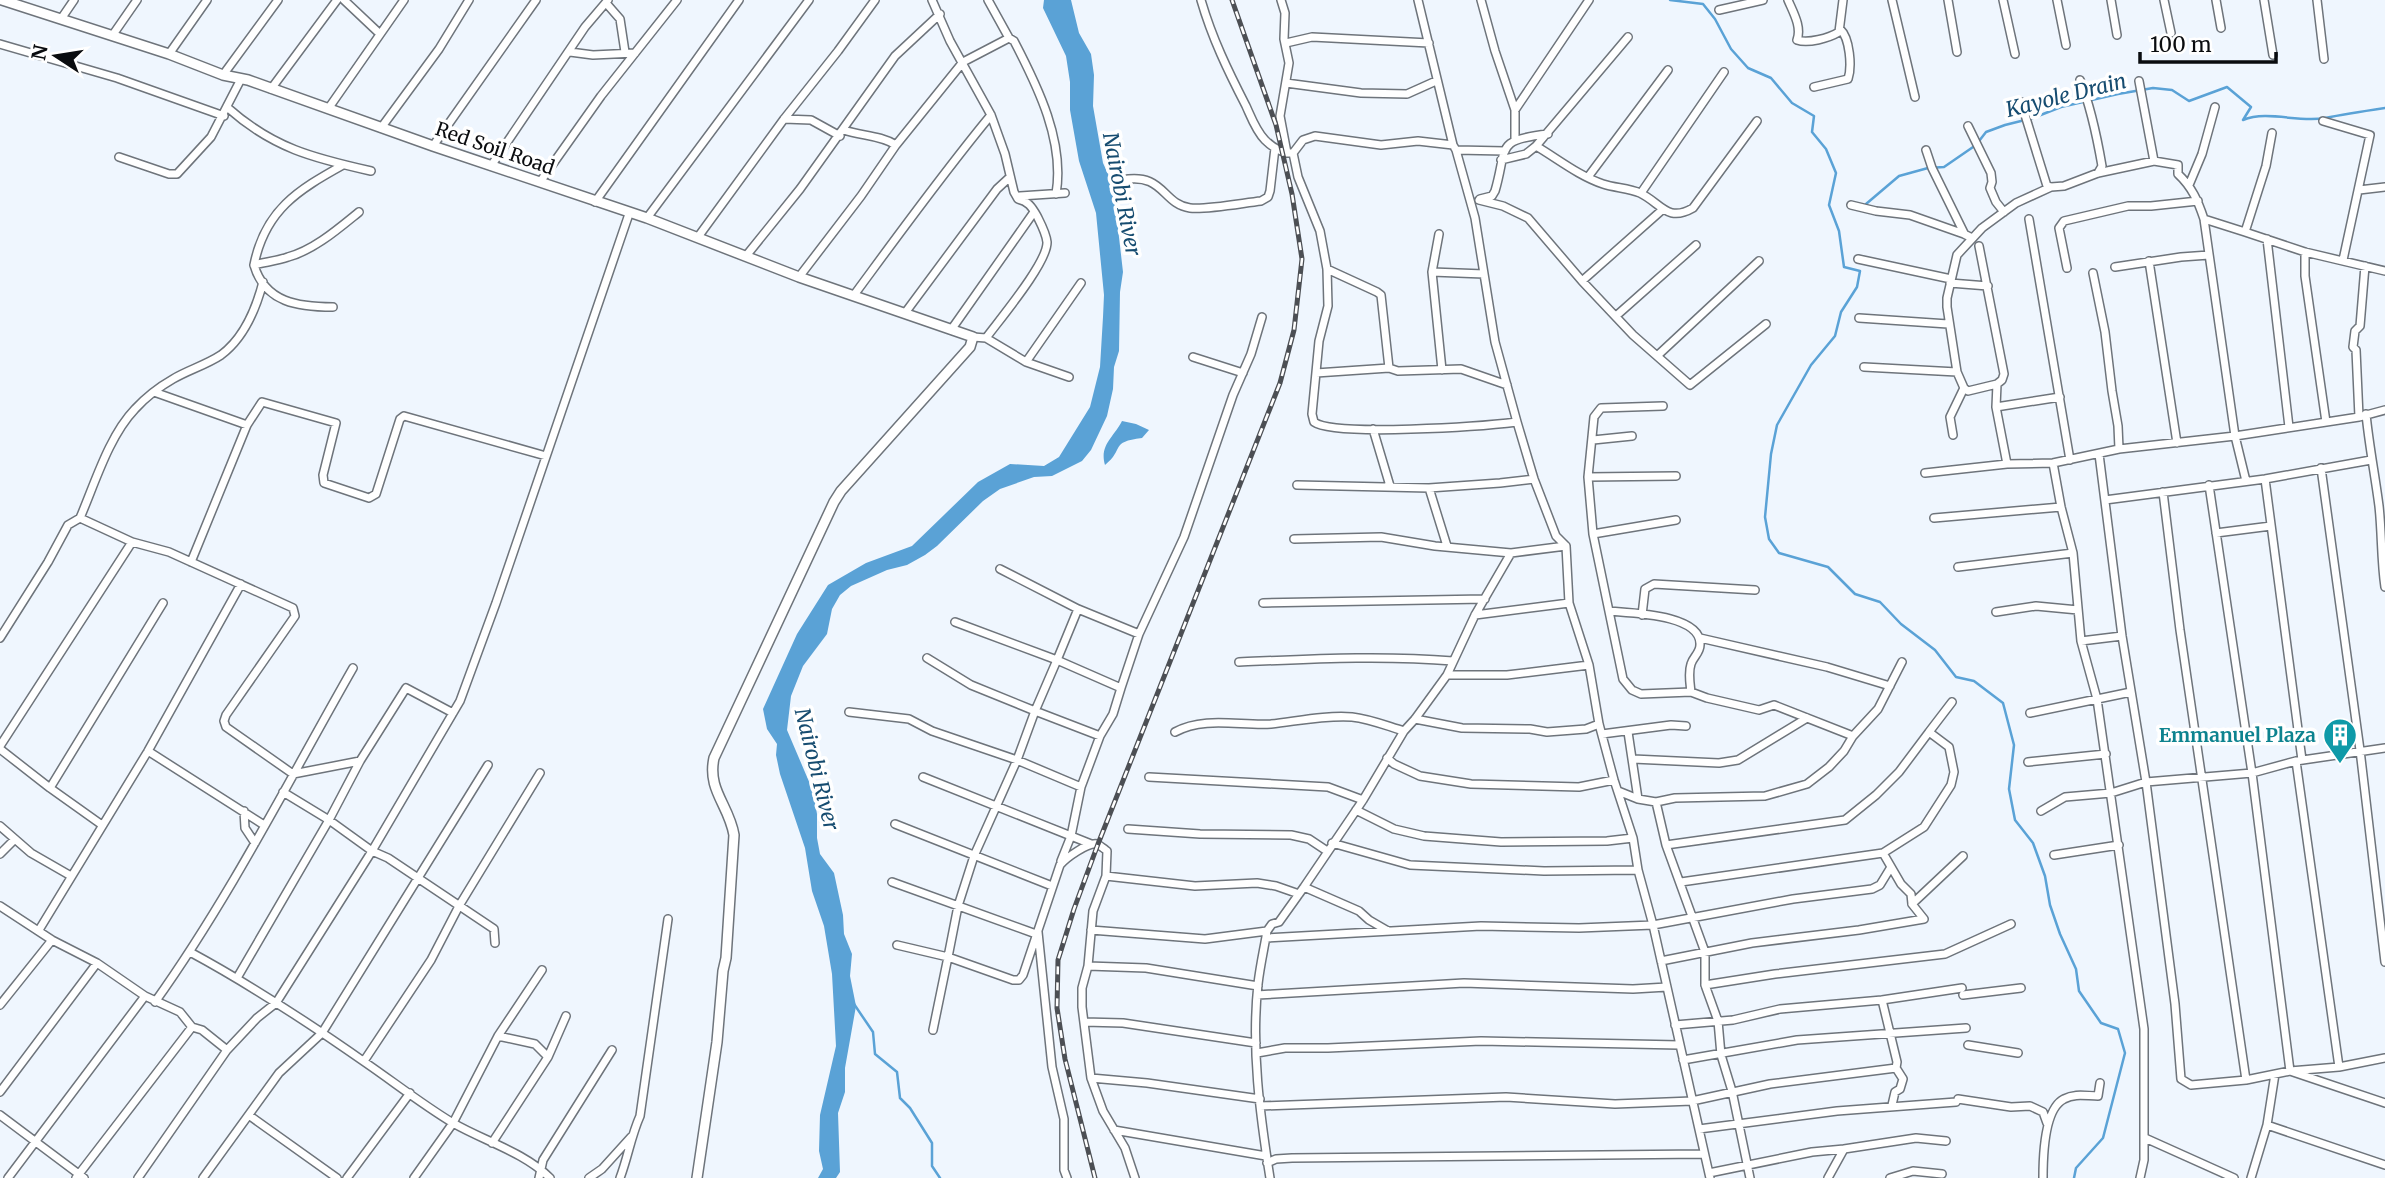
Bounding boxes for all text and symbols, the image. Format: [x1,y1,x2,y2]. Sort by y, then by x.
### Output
north arrow [21,21,91,91]
scale bar [2140,21,2276,65]
text: 100 m [2150,31,2212,58]
text: N [26,43,53,62]
water label: Kayole Drain [2002,67,2129,123]
street label: Red Soil Road [432,116,558,180]
water label: Nairobi River [1097,130,1147,258]
water label: Nairobi River [789,705,845,833]
building icon: Emmanuel Plaza [2321,716,2359,765]
place label: Emmanuel Plaza [2159,723,2316,747]

